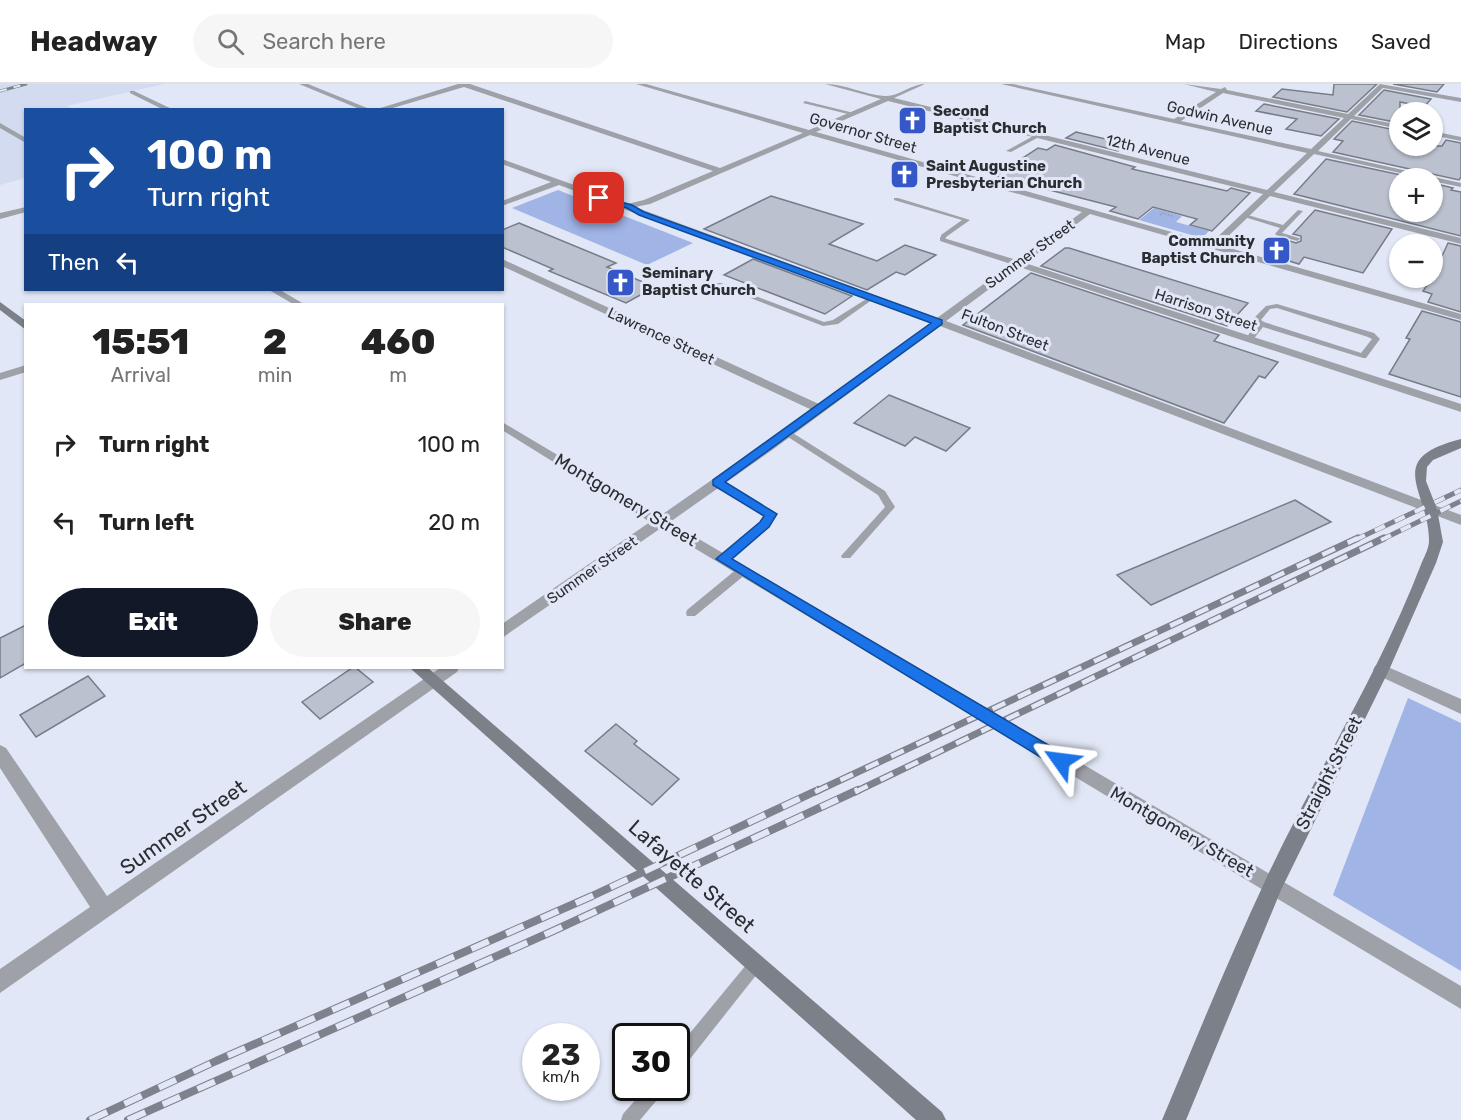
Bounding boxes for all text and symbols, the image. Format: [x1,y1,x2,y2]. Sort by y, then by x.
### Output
search box [193,14,613,68]
text: Headway [30,25,157,58]
icon: search [214,25,247,58]
text: Search here [262,28,386,55]
text: Map [1165,29,1206,54]
text: Directions [1239,29,1338,54]
text: Saved [1371,29,1431,54]
street label: Godwin Avenue [1165,97,1275,139]
place label: Second Baptist Church [933,102,1047,137]
map controls [1389,102,1443,288]
button: layers [1389,102,1443,156]
church icon: Second Baptist Church [896,104,928,136]
street label: Governor Street [807,109,919,157]
text: 100 m [147,130,272,180]
street label: 12th Avenue [1104,131,1192,169]
icon: right [48,132,126,210]
place label: Saint Augustine Presbyterian Church [926,157,1082,192]
church icon: Saint Augustine Presbyterian Church [889,159,921,191]
button: + [1389,168,1443,222]
pin [573,172,624,223]
text: Turn right [147,181,270,213]
icon: arrive [582,181,615,214]
street label: Summer Street [982,216,1078,292]
place label: Community Baptist Church [1141,232,1255,267]
church icon: Community Baptist Church [1260,234,1292,266]
button: − [1389,234,1443,288]
icon: left [111,246,144,279]
text: Then [48,249,99,276]
place label: Seminary Baptist Church [642,264,756,299]
church icon: Seminary Baptist Church [605,266,637,298]
street label: Harrison Street [1153,285,1260,335]
street label: Lawrence Street [605,303,717,369]
street label: Fulton Street [959,305,1051,355]
text: 15:51 [92,320,189,363]
text: 2 [263,320,287,363]
text: 460 [361,320,436,363]
text: Arrival [111,363,171,387]
text: min [258,363,292,387]
text: m [389,363,407,387]
icon: right [48,428,81,461]
text: Turn right [99,431,209,458]
text: 100 m [418,431,480,458]
street label: Montgomery Street [551,449,701,551]
icon: left [48,506,81,539]
text: Turn left [99,509,194,536]
text: 20 m [428,509,480,536]
street label: Summer Street [543,532,641,608]
button: Exit [48,588,258,657]
button: Share [270,588,480,657]
street label: Straight Street [1291,713,1367,833]
position arrow [1029,729,1093,793]
street label: Summer Street [115,774,251,880]
street label: Montgomery Street [1106,782,1258,882]
street label: Lafayette Street [624,814,760,938]
speed limit sign: 30 [612,1023,690,1101]
text: 23 [541,1037,581,1073]
text: km/h [542,1068,580,1086]

